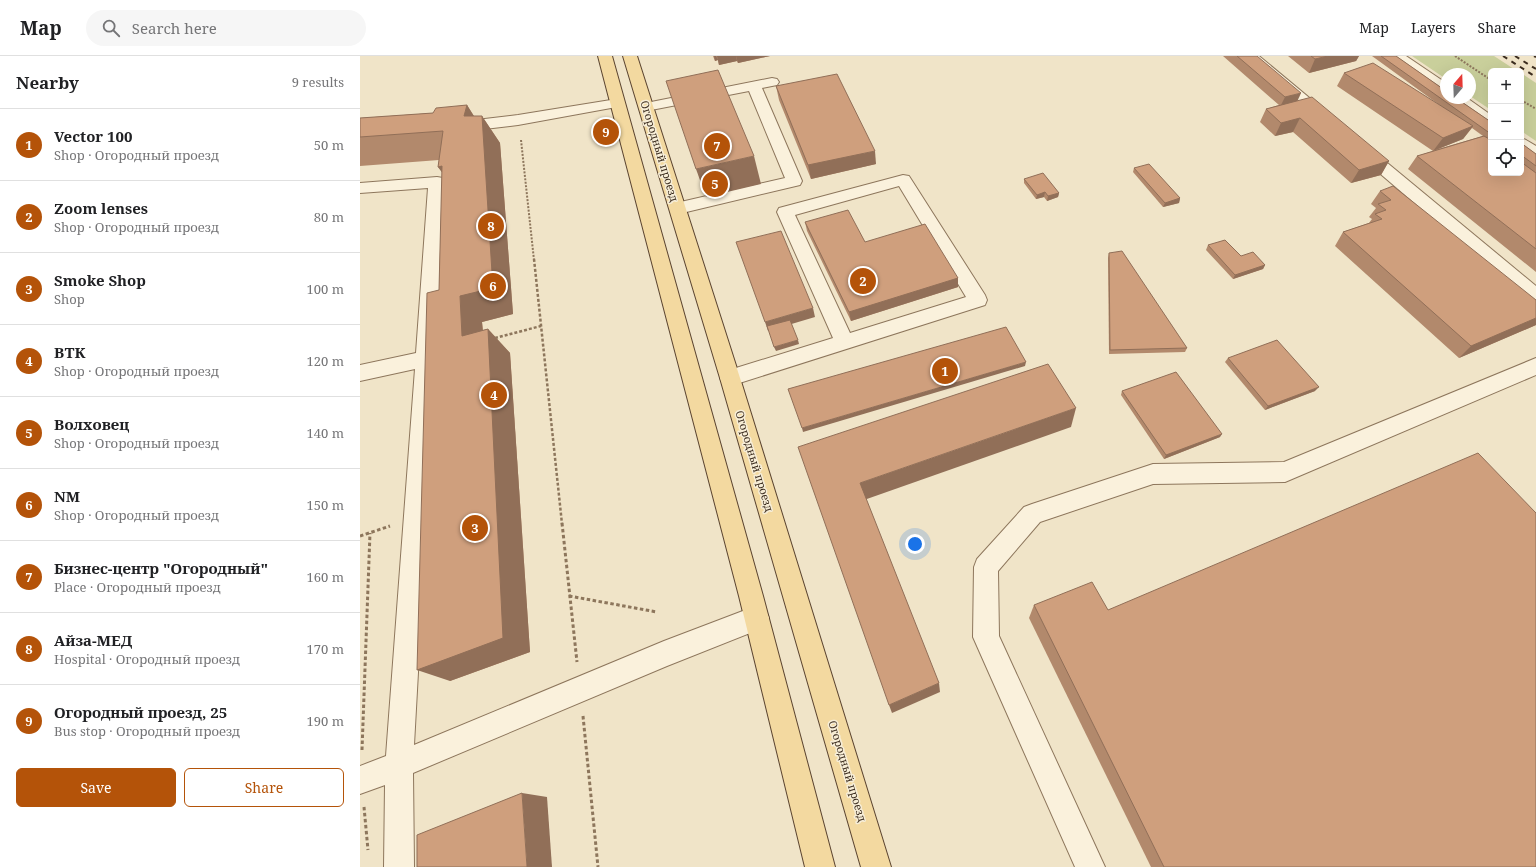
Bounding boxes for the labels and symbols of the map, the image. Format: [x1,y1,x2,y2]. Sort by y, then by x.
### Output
north arrow [1440,68,1476,104]
street label: Огородный проезд [637,99,683,204]
pin: 9 [593,117,619,147]
pin: 7 [704,131,730,161]
pin: 5 [702,169,728,199]
pin: 8 [478,211,504,241]
pin: 2 [850,266,876,296]
pin: 6 [480,271,506,301]
pin: 1 [932,356,958,386]
pin: 4 [481,380,507,410]
street label: Огородный проезд [732,409,778,514]
pin: 3 [462,513,488,543]
your location [905,534,925,554]
street label: Огородный проезд [825,719,871,824]

